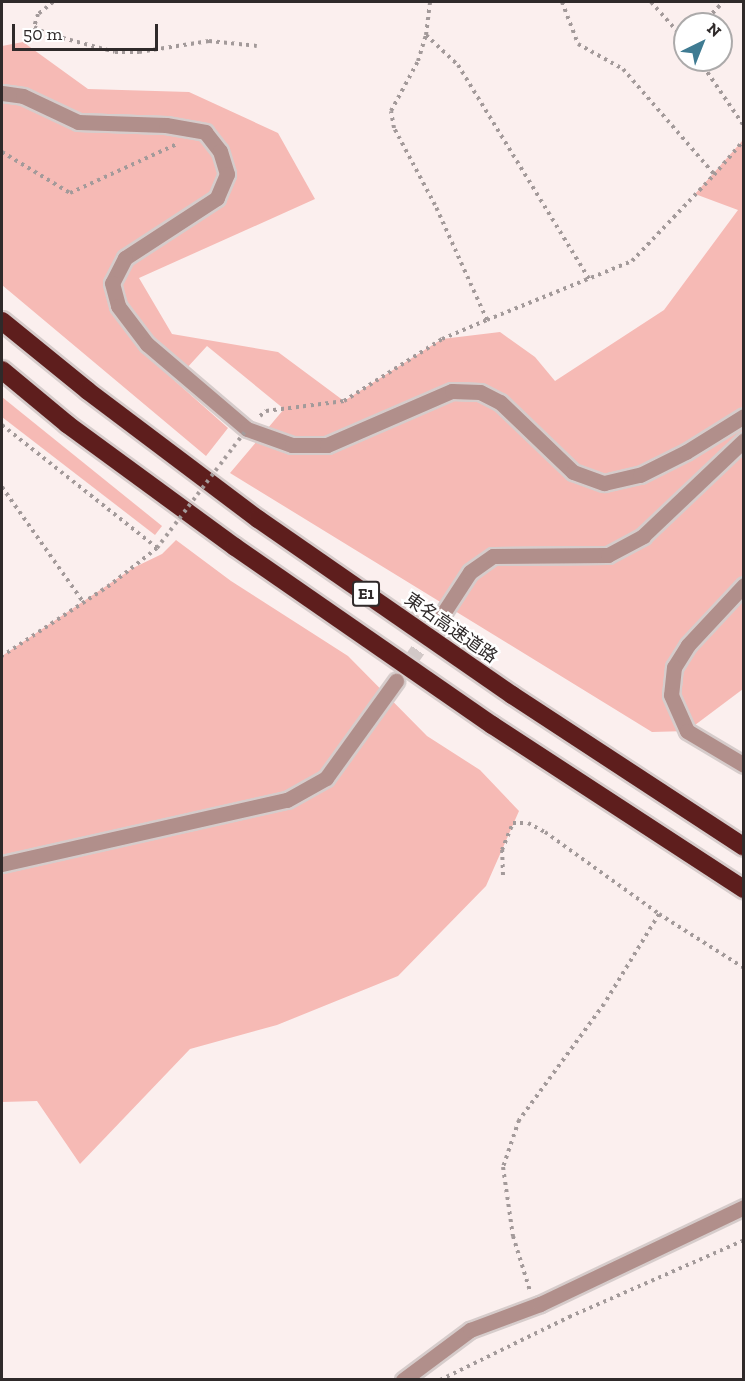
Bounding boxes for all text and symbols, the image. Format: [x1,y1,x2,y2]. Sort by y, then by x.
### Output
scale bar [15,12,160,50]
north arrow [673,12,733,72]
text: N [703,19,725,41]
text: 50 m [23,23,62,45]
road number: E1 [351,581,381,607]
street label: 東名高速道路 [401,588,501,668]

